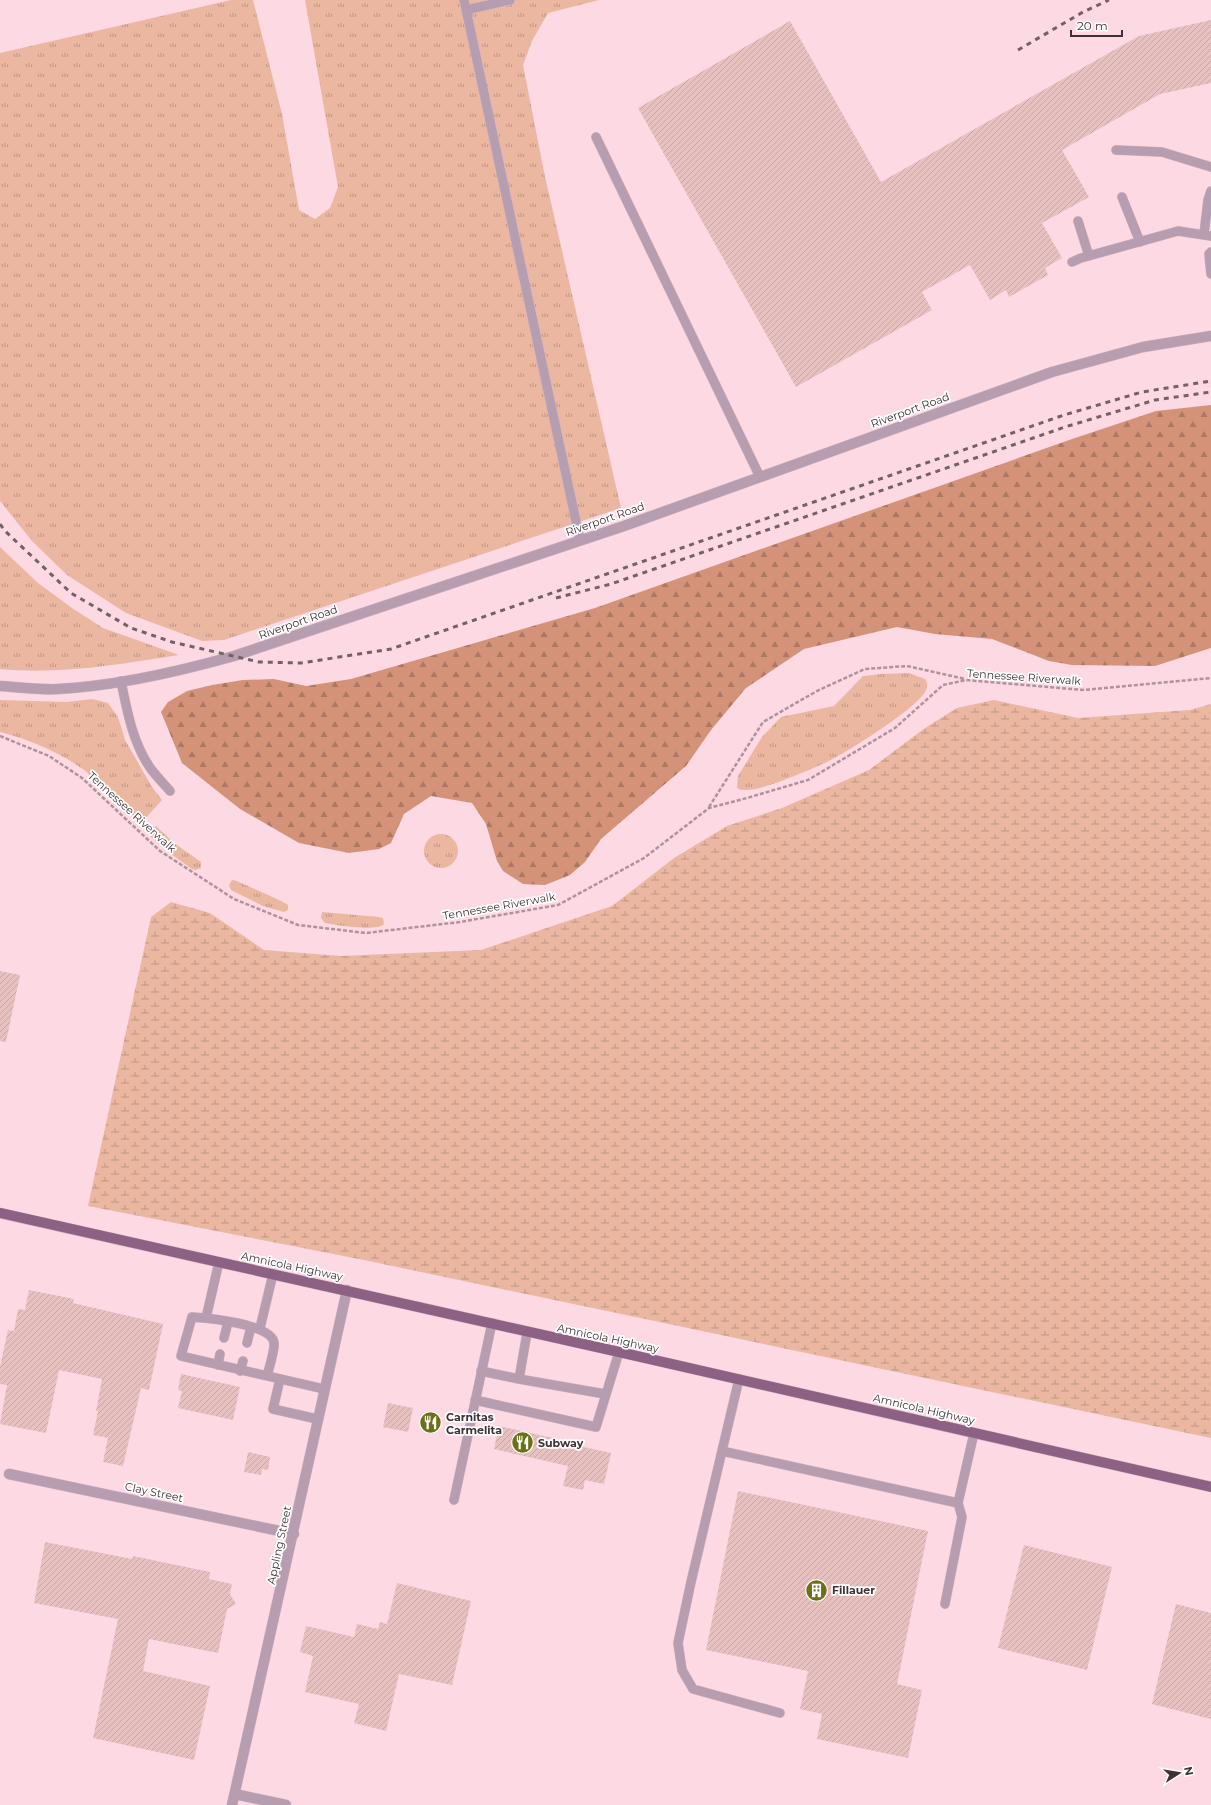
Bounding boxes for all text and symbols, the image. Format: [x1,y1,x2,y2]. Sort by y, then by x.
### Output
scale bar [1071,12,1122,38]
text: 20 m [1077,18,1108,33]
street label: Riverport Road [869,389,951,431]
street label: Riverport Road [564,499,646,539]
street label: Riverport Road [257,602,339,642]
street label: Tennessee Riverwalk [967,666,1082,688]
street label: Tennessee Riverwalk [85,769,179,856]
street label: Tennessee Riverwalk [442,889,557,923]
street label: Amnicola Highway [240,1248,344,1284]
street label: Amnicola Highway [556,1320,660,1356]
street label: Amnicola Highway [872,1391,976,1427]
restaurant icon: Carnitas Carmelita [417,1410,443,1436]
place label: Carnitas Carmelita [446,1410,502,1437]
restaurant icon: Subway [510,1430,536,1456]
place label: Subway [538,1436,584,1450]
street label: Clay Street [124,1479,185,1505]
street label: Appling Street [264,1504,294,1586]
building icon: Fillauer [804,1577,830,1603]
place label: Fillauer [832,1583,875,1597]
north arrow [1159,1753,1199,1793]
text: N [1181,1765,1197,1777]

